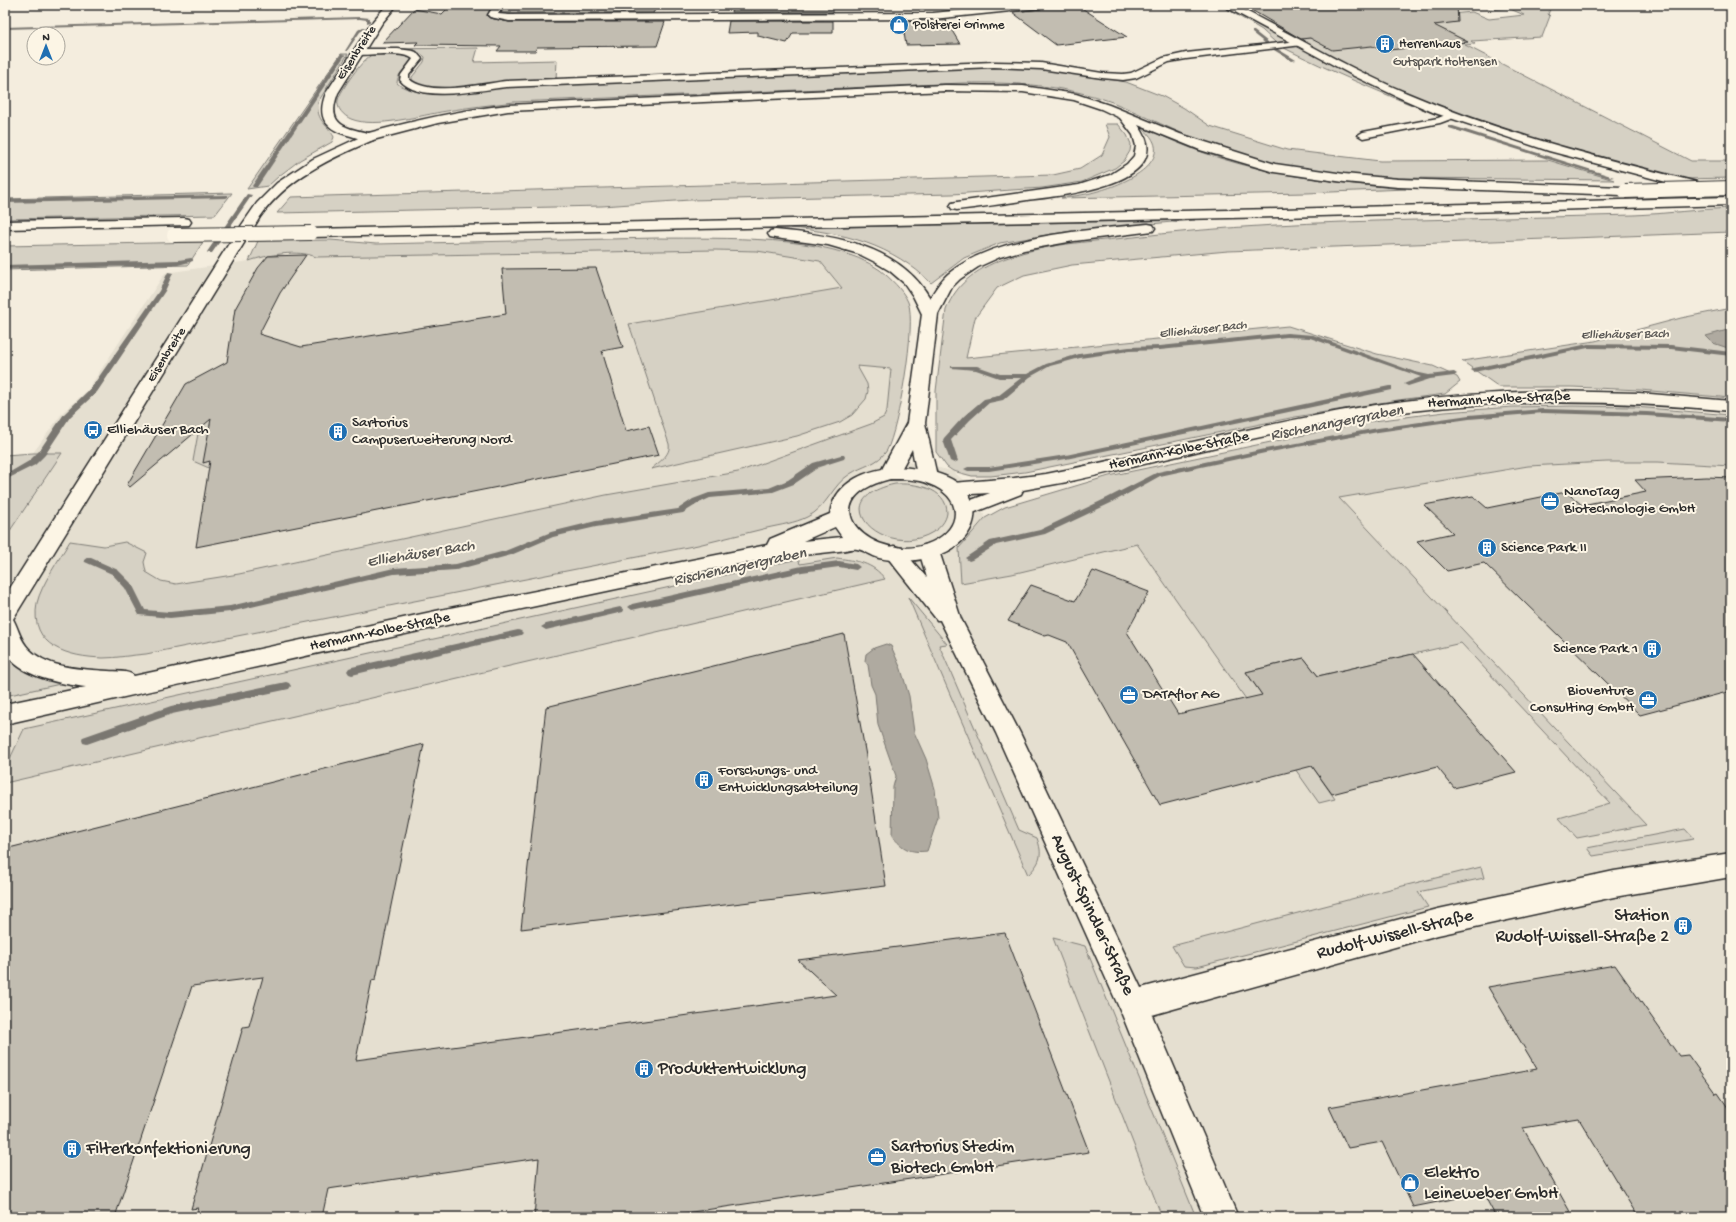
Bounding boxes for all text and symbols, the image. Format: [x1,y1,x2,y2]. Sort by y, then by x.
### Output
shop icon: Polsterei Grimme [888,14,910,36]
place label: Polsterei Grimme [912,18,1005,33]
street label: Eisenbreite [334,23,380,83]
north arrow [26,26,66,66]
text: N [42,32,50,44]
building icon: Herrenhaus [1374,33,1396,55]
place label: Herrenhaus [1399,37,1462,52]
park label: Gutspark Holtensen [1393,55,1498,70]
water label: Elliehäuser Bach [1158,318,1249,342]
street label: Eisenbreite [144,325,190,385]
water label: Elliehäuser Bach [1581,327,1670,343]
street label: Hermann-Kolbe-Straße [1427,387,1571,413]
water label: Rischenangergraben [1269,402,1406,446]
place label: Sartorius Campuserweiterung Nord [352,414,513,449]
bus stop icon: Elliehäuser Bach [82,419,104,441]
place label: Elliehäuser Bach [107,421,209,439]
building icon: Sartorius Campuserweiterung Nord [327,421,349,443]
street label: Hermann-Kolbe-Straße [1107,427,1251,475]
place label: NanoTag Biotechnologie GmbH [1563,483,1696,518]
office icon: NanoTag Biotechnologie GmbH [1539,490,1561,512]
water label: Elliehäuser Bach [366,537,476,573]
building icon: Science Park II [1476,537,1498,559]
place label: Science Park II [1501,539,1587,557]
water label: Rischenangergraben [672,545,808,591]
street label: Hermann-Kolbe-Straße [308,608,452,656]
building icon: Science Park 1 [1641,638,1663,660]
place label: Science Park 1 [1553,640,1638,658]
place label: Bioventure Consulting GmbH [1530,682,1634,717]
office icon: DATAflor AG [1118,684,1140,706]
place label: DATAflor AG [1142,686,1220,704]
office icon: Bioventure Consulting GmbH [1637,689,1659,711]
place label: Forschungs- und Entwicklungsabteilung [717,762,858,797]
building icon: Forschungs- und Entwicklungsabteilung [693,769,715,791]
street label: August-Spindler-Straße [1045,831,1139,999]
street label: Rudolf-Wissell-Straße [1315,905,1476,965]
place label: Station Rudolf-Wissell-Straße 2 [1495,906,1669,948]
building icon: Station Rudolf-Wissell-Straße 2 [1672,915,1694,937]
building icon: Produktentwicklung [633,1058,655,1080]
place label: Produktentwicklung [657,1059,806,1080]
place label: Sartorius Stedim Biotech GmbH [890,1137,1014,1179]
building icon: Filterkonfektionierung [61,1138,83,1160]
place label: Filterkonfektionierung [85,1139,251,1160]
office icon: Sartorius Stedim Biotech GmbH [866,1146,888,1168]
place label: Elektro Leineweber GmbH [1424,1163,1559,1205]
shop icon: Elektro Leineweber GmbH [1399,1172,1421,1194]

